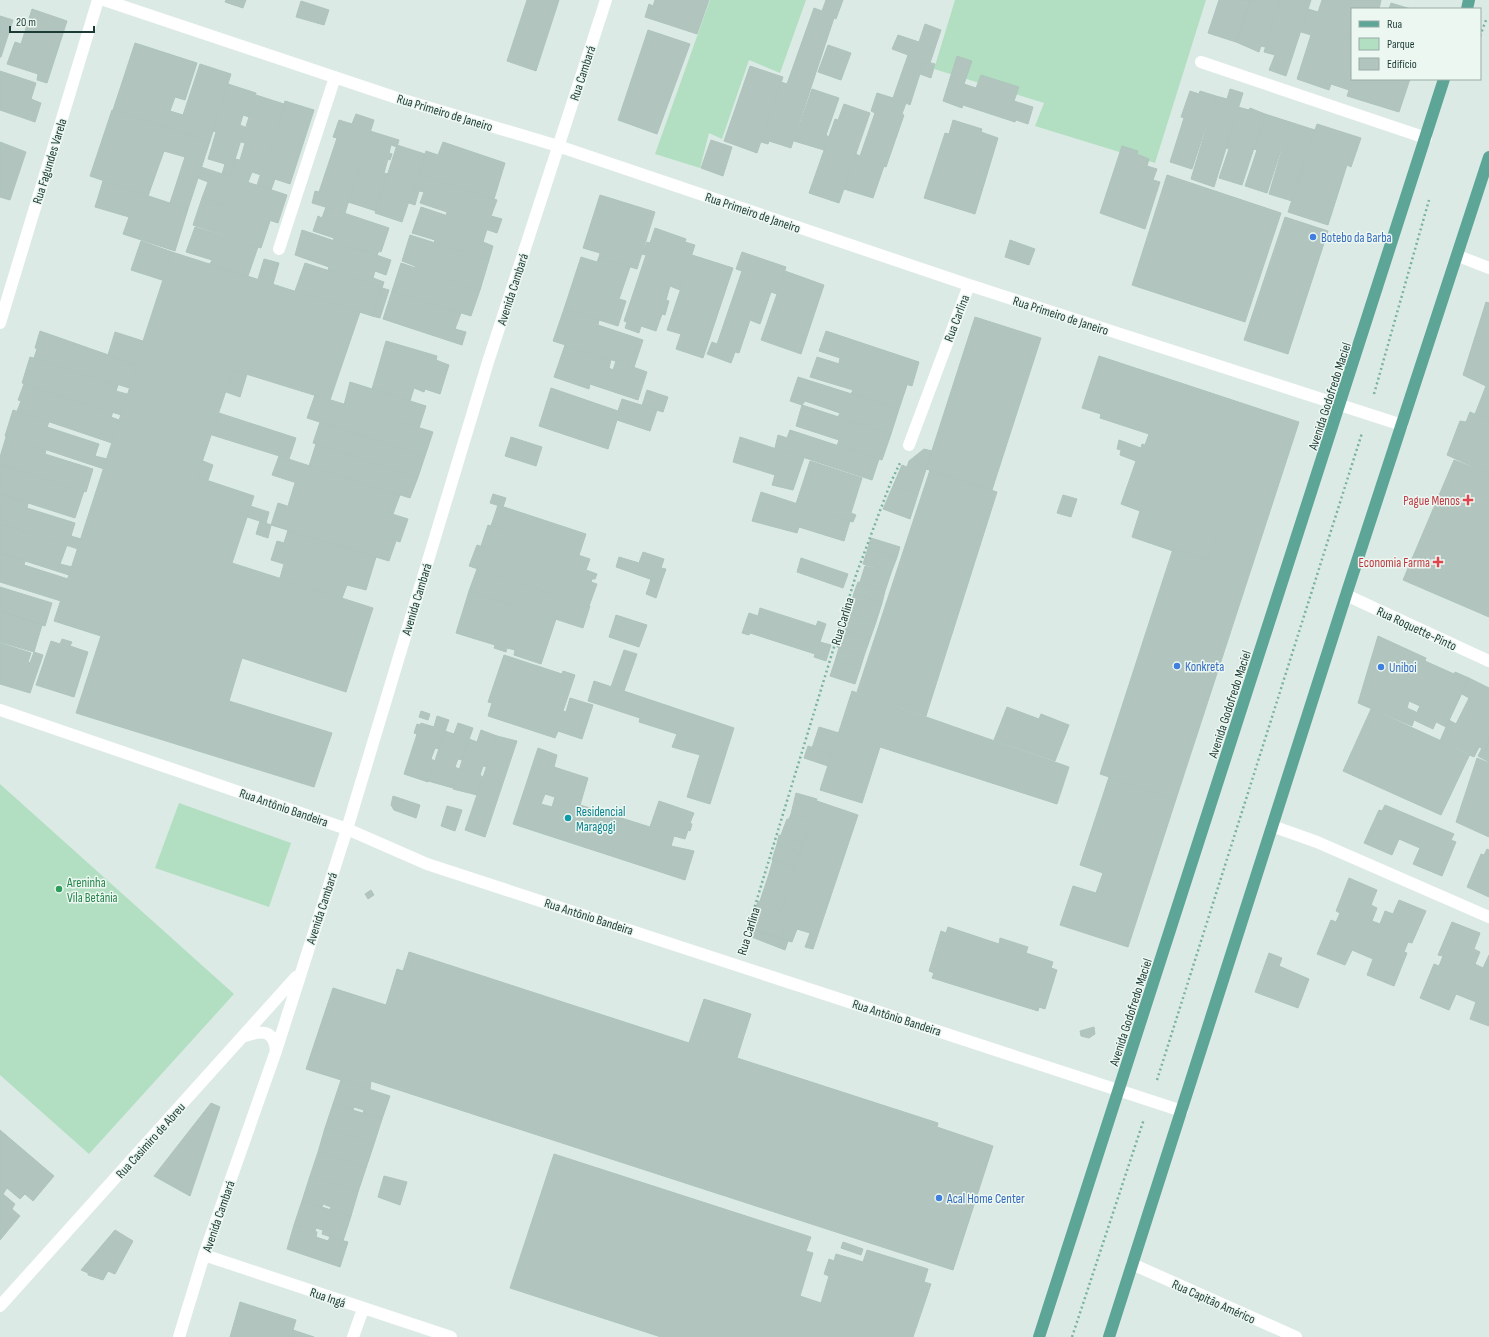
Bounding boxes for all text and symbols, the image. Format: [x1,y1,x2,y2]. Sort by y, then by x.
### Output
scale bar [10,8,94,34]
legend [1351,8,1481,80]
text: 20 m [16,15,36,30]
text: Rua [1387,17,1403,32]
text: Parque [1387,37,1415,52]
street label: Rua Cambará [567,44,599,103]
text: Edifício [1387,57,1417,72]
street label: Rua Primeiro de Janeiro [395,91,495,135]
street label: Rua Fagundes Varela [29,117,71,206]
street label: Rua Primeiro de Janeiro [703,189,802,237]
place label: Botebo da Barba [1321,230,1392,246]
marker: Botebo da Barba [1308,232,1318,242]
street label: Avenida Cambará [494,251,532,328]
street label: Rua Carlina [941,293,973,344]
street label: Rua Primeiro de Janeiro [1011,293,1111,339]
street label: Avenida Godofredo Maciel [1305,341,1355,453]
place label: Pague Menos [1403,493,1460,509]
marker: Pague Menos [1463,495,1473,505]
place label: Economia Farma [1359,555,1430,571]
marker: Economia Farma [1433,557,1443,567]
street label: Avenida Cambará [398,561,435,638]
street label: Rua Carlina [828,596,858,647]
street label: Rua Roquette-Pinto [1374,603,1459,654]
street label: Avenida Godofredo Maciel [1205,649,1255,761]
place label: Konkreta [1185,659,1224,675]
place label: Uniboi [1389,660,1417,676]
marker: Konkreta [1172,661,1182,671]
marker: Uniboi [1376,662,1386,672]
street label: Rua Antônio Bandeira [237,785,330,831]
place label: Residencial Maragogi [576,804,625,835]
marker: Residencial Maragogi [563,813,573,823]
street label: Avenida Cambará [303,870,341,947]
place label: Areninha Vila Betânia [66,875,118,906]
marker: Areninha Vila Betânia [54,884,64,894]
street label: Rua Antônio Bandeira [542,895,635,939]
street label: Rua Carlina [734,906,764,957]
street label: Avenida Godofredo Maciel [1106,957,1156,1069]
street label: Rua Antônio Bandeira [850,996,943,1040]
street label: Rua Casimiro de Abreu [113,1099,189,1182]
street label: Avenida Cambará [199,1179,239,1255]
place label: Acal Home Center [946,1191,1025,1207]
marker: Acal Home Center [934,1193,944,1203]
street label: Rua Capitão Américo [1169,1276,1258,1327]
street label: Rua Ingá [308,1284,348,1311]

